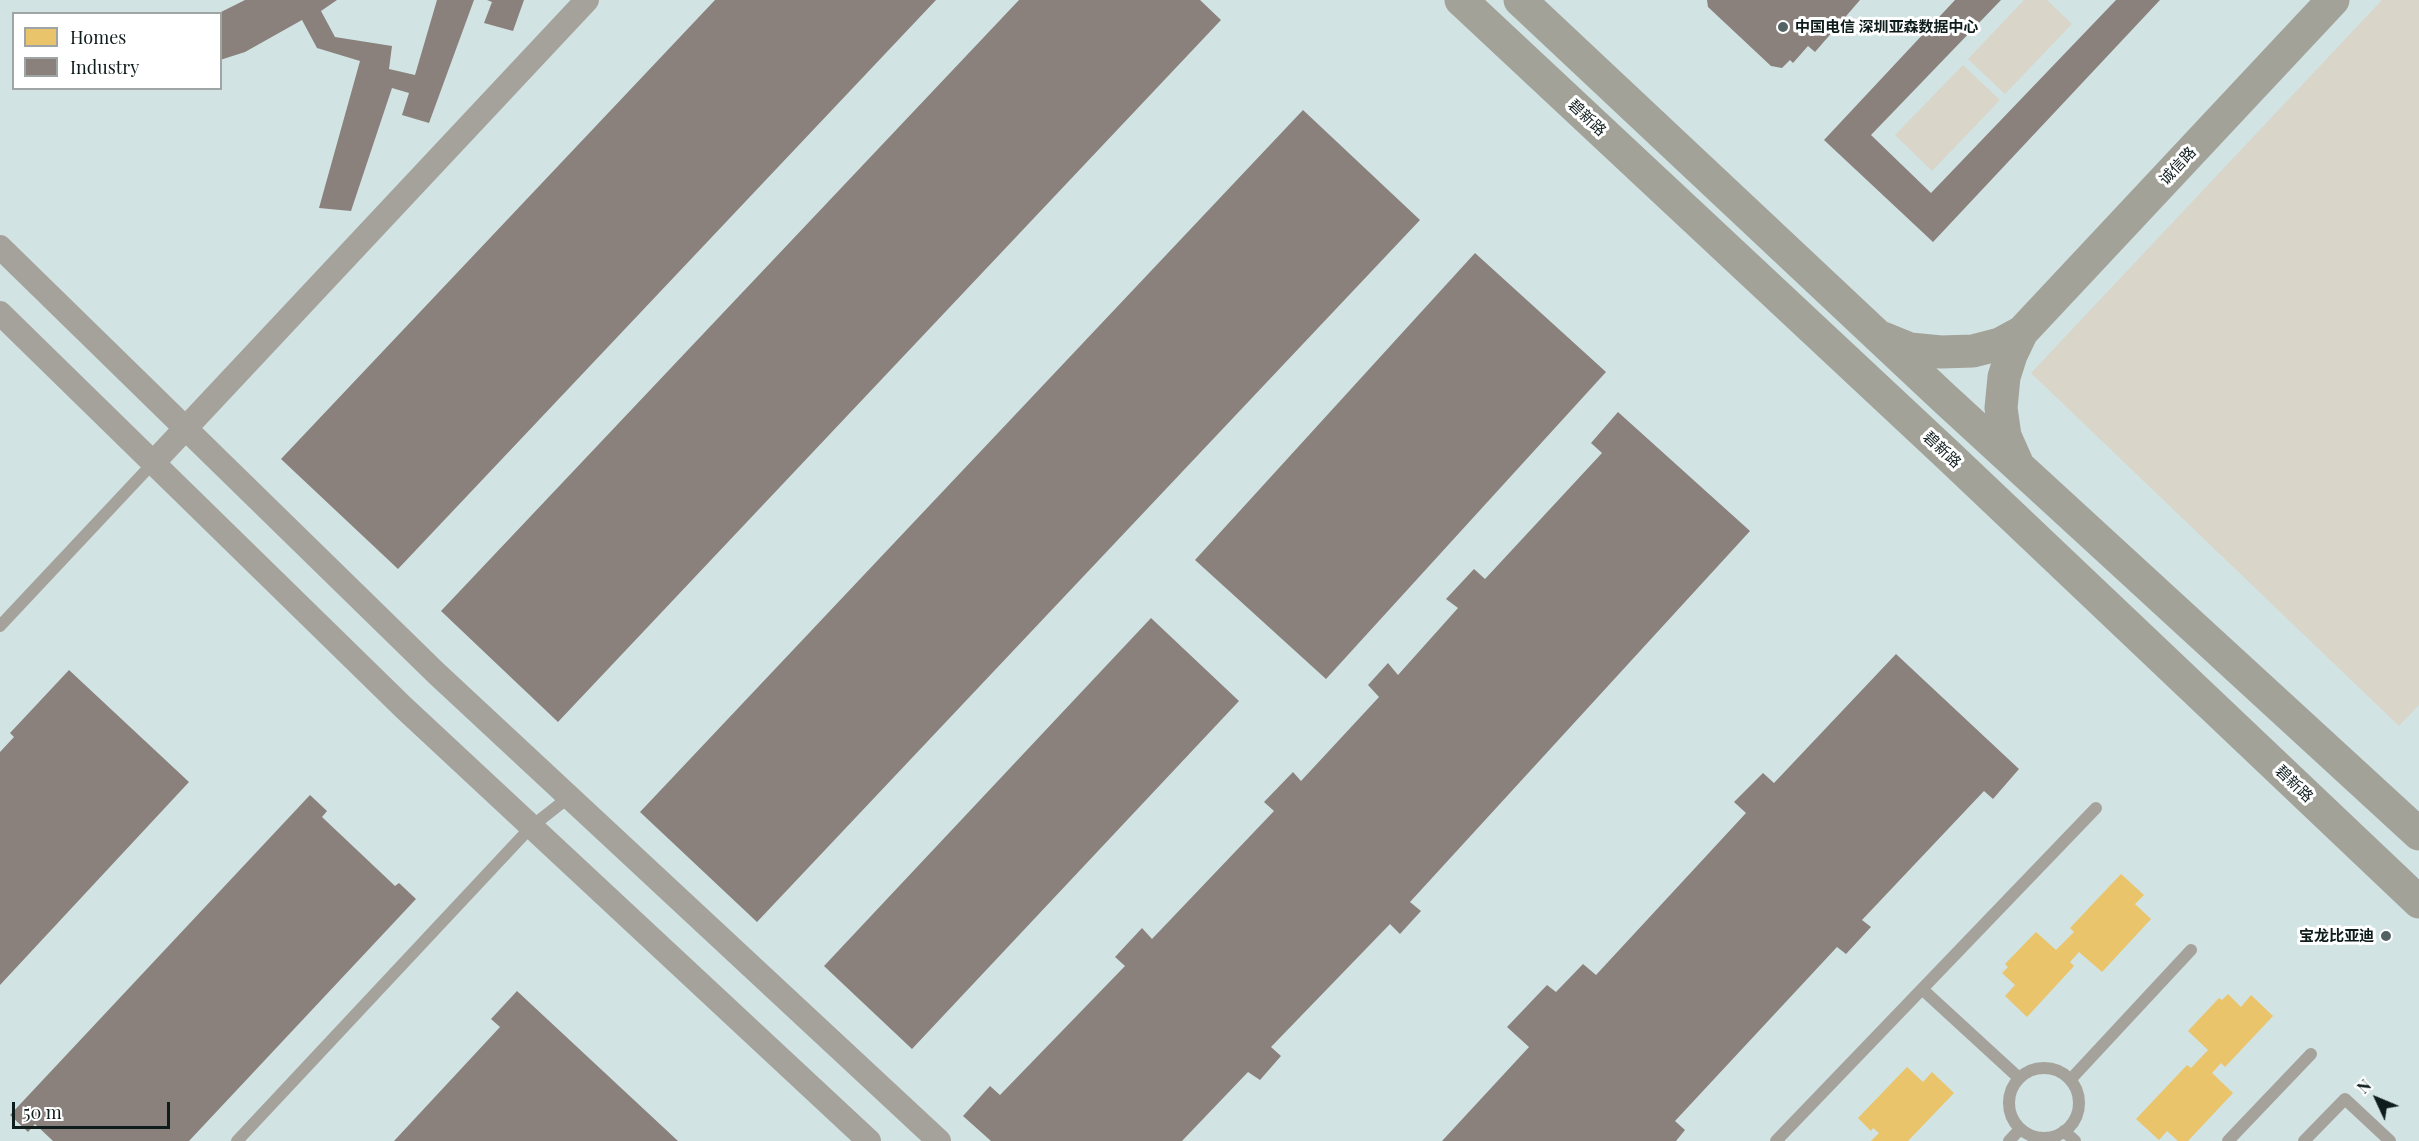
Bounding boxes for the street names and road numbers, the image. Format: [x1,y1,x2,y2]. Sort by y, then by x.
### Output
street label: 碧新路 [1564,96,1610,140]
street label: 诚信路 [2156,143,2200,189]
street label: 碧新路 [1919,428,1965,472]
street label: 碧新路 [2272,762,2316,806]

